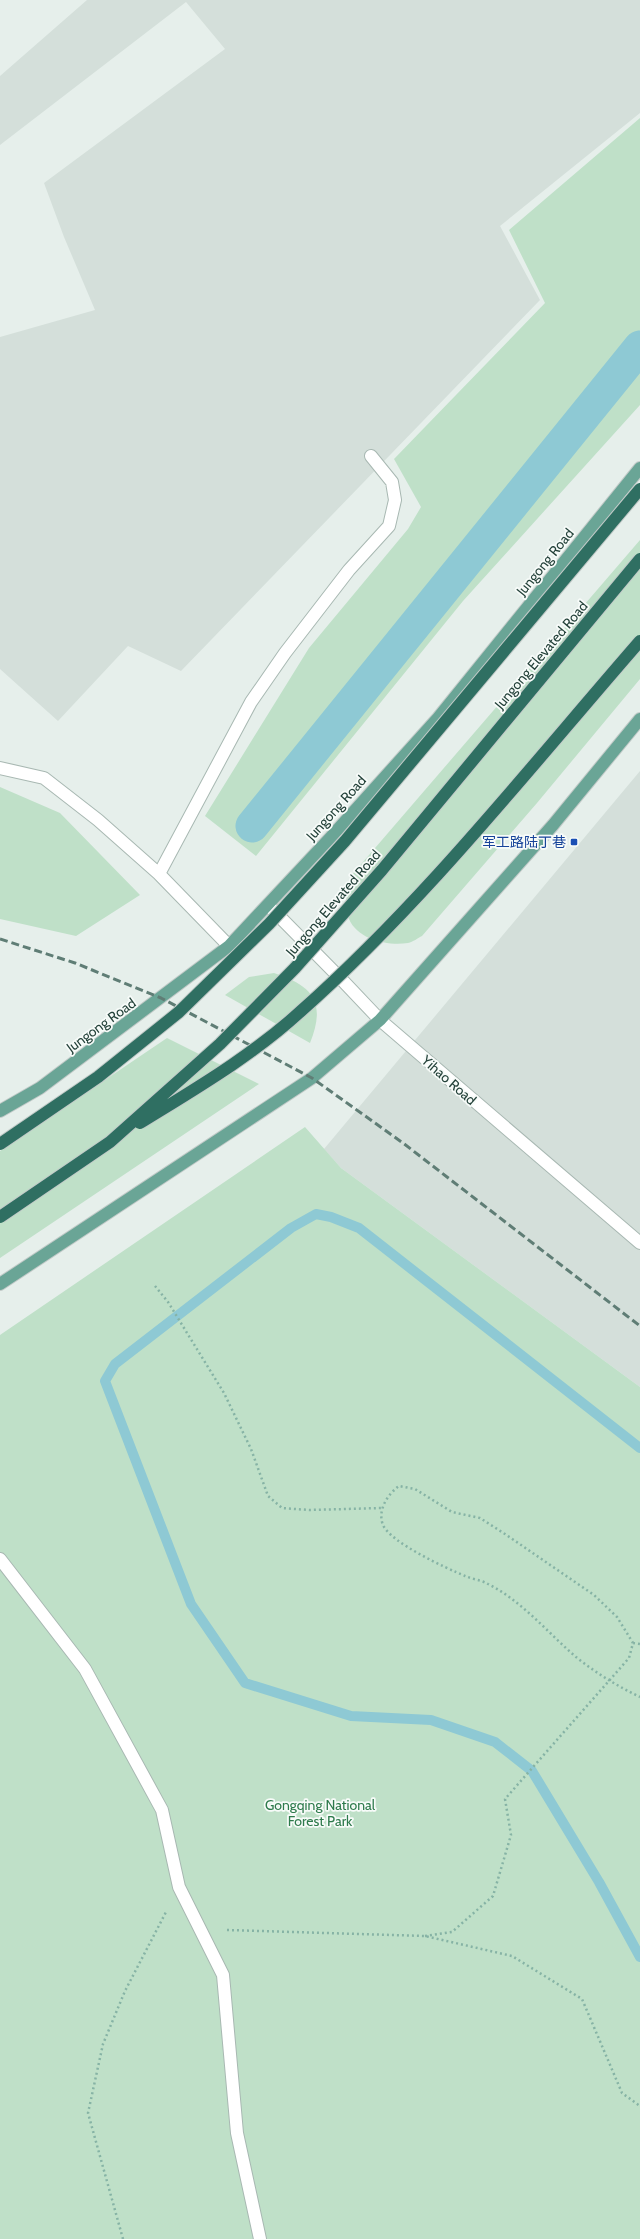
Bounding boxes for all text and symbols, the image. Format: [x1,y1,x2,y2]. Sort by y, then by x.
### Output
street label: Jungong Road [512,525,578,600]
street label: Jungong Elevated Road [490,597,592,714]
street label: Jungong Road [301,772,370,845]
place label: 军工路陆丁巷 [482,833,566,851]
marker: 军工路陆丁巷 [569,837,579,847]
street label: Jungong Elevated Road [281,846,384,961]
street label: Jungong Road [62,994,139,1057]
street label: Yihao Road [417,1051,480,1109]
park label: Gongqing National Forest Park [265,1796,376,1830]

